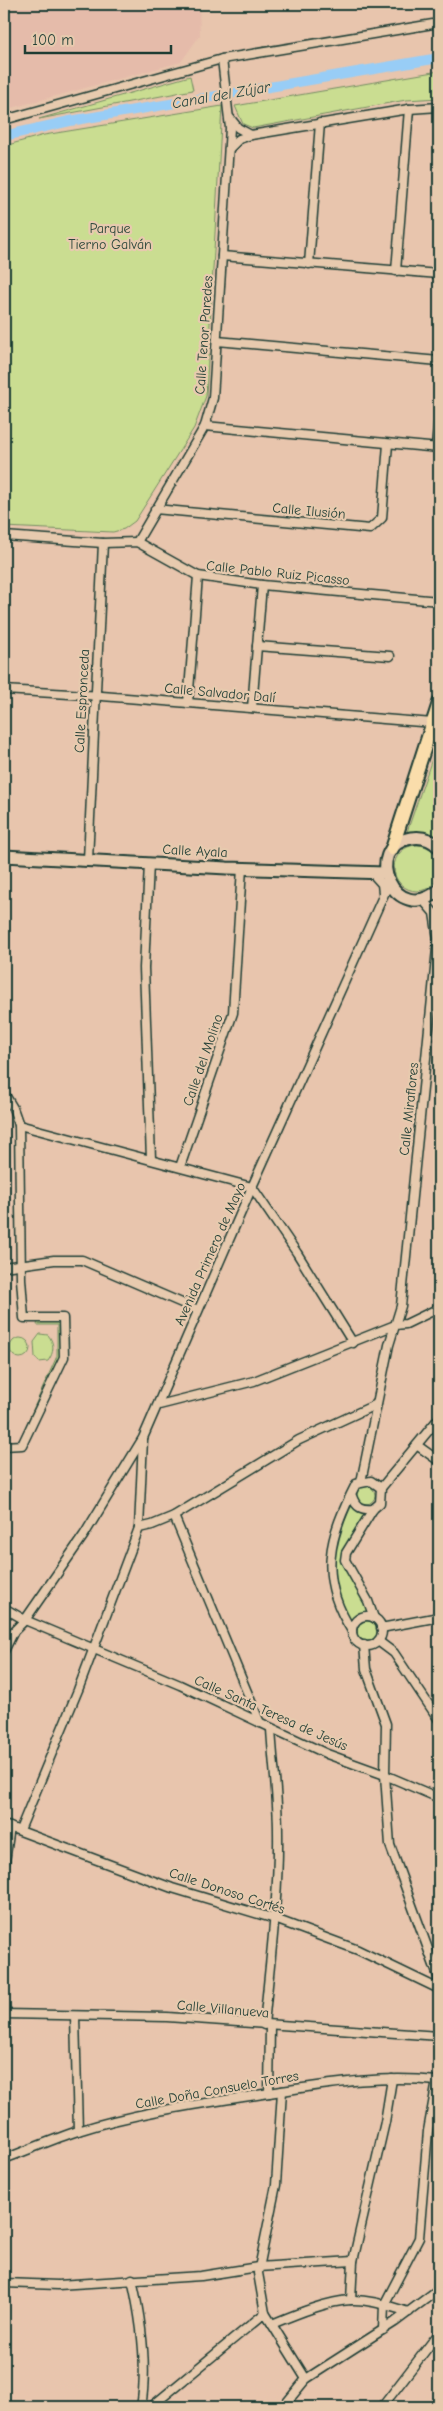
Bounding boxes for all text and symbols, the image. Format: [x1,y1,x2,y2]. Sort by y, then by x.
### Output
scale bar [25,22,171,54]
text: 100 m [32,31,74,49]
water label: Canal del Zújar [171,77,272,112]
park label: Parque Tierno Galván [68,220,152,253]
street label: Calle Tenor Paredes [191,275,217,395]
street label: Calle Ilusión [272,499,346,523]
street label: Calle Pablo Ruiz Picasso [205,557,351,589]
street label: Calle Espronceda [71,649,93,753]
street label: Calle Salvador Dalí [164,680,277,706]
street label: Calle Ayala [162,841,228,861]
street label: Calle del Molino [179,1012,227,1108]
street label: Calle Miraflores [396,1061,422,1156]
street label: Avenida Primero de Mayo [171,1180,249,1328]
street label: Calle Santa Teresa de Jesús [192,1671,351,1755]
street label: Calle Donoso Cortés [167,1864,287,1918]
street label: Calle Villanueva [176,1997,270,2021]
street label: Calle Doña Consuelo Torres [134,2067,300,2113]

